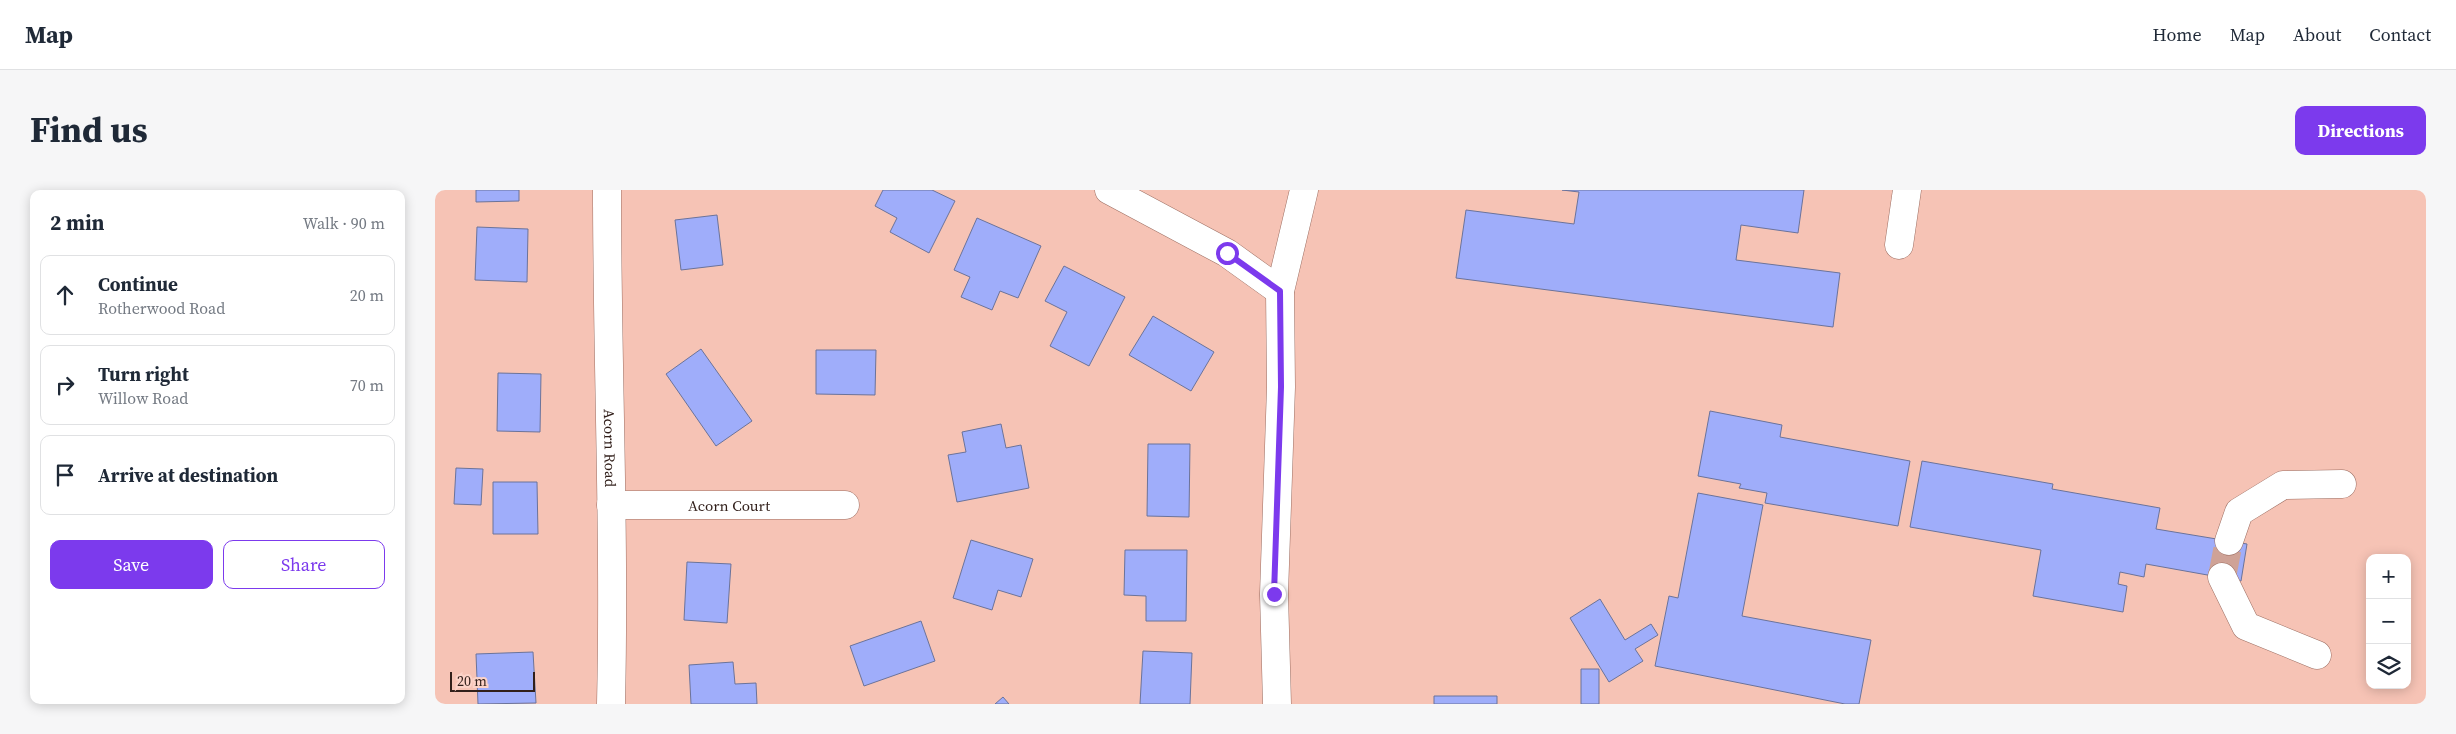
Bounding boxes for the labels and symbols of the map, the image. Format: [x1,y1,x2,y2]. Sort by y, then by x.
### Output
route start [1216,242,1239,265]
street label: Acorn Road [599,409,622,488]
street label: Acorn Court [688,495,770,516]
route end [1263,583,1286,606]
scale bar [450,669,535,692]

